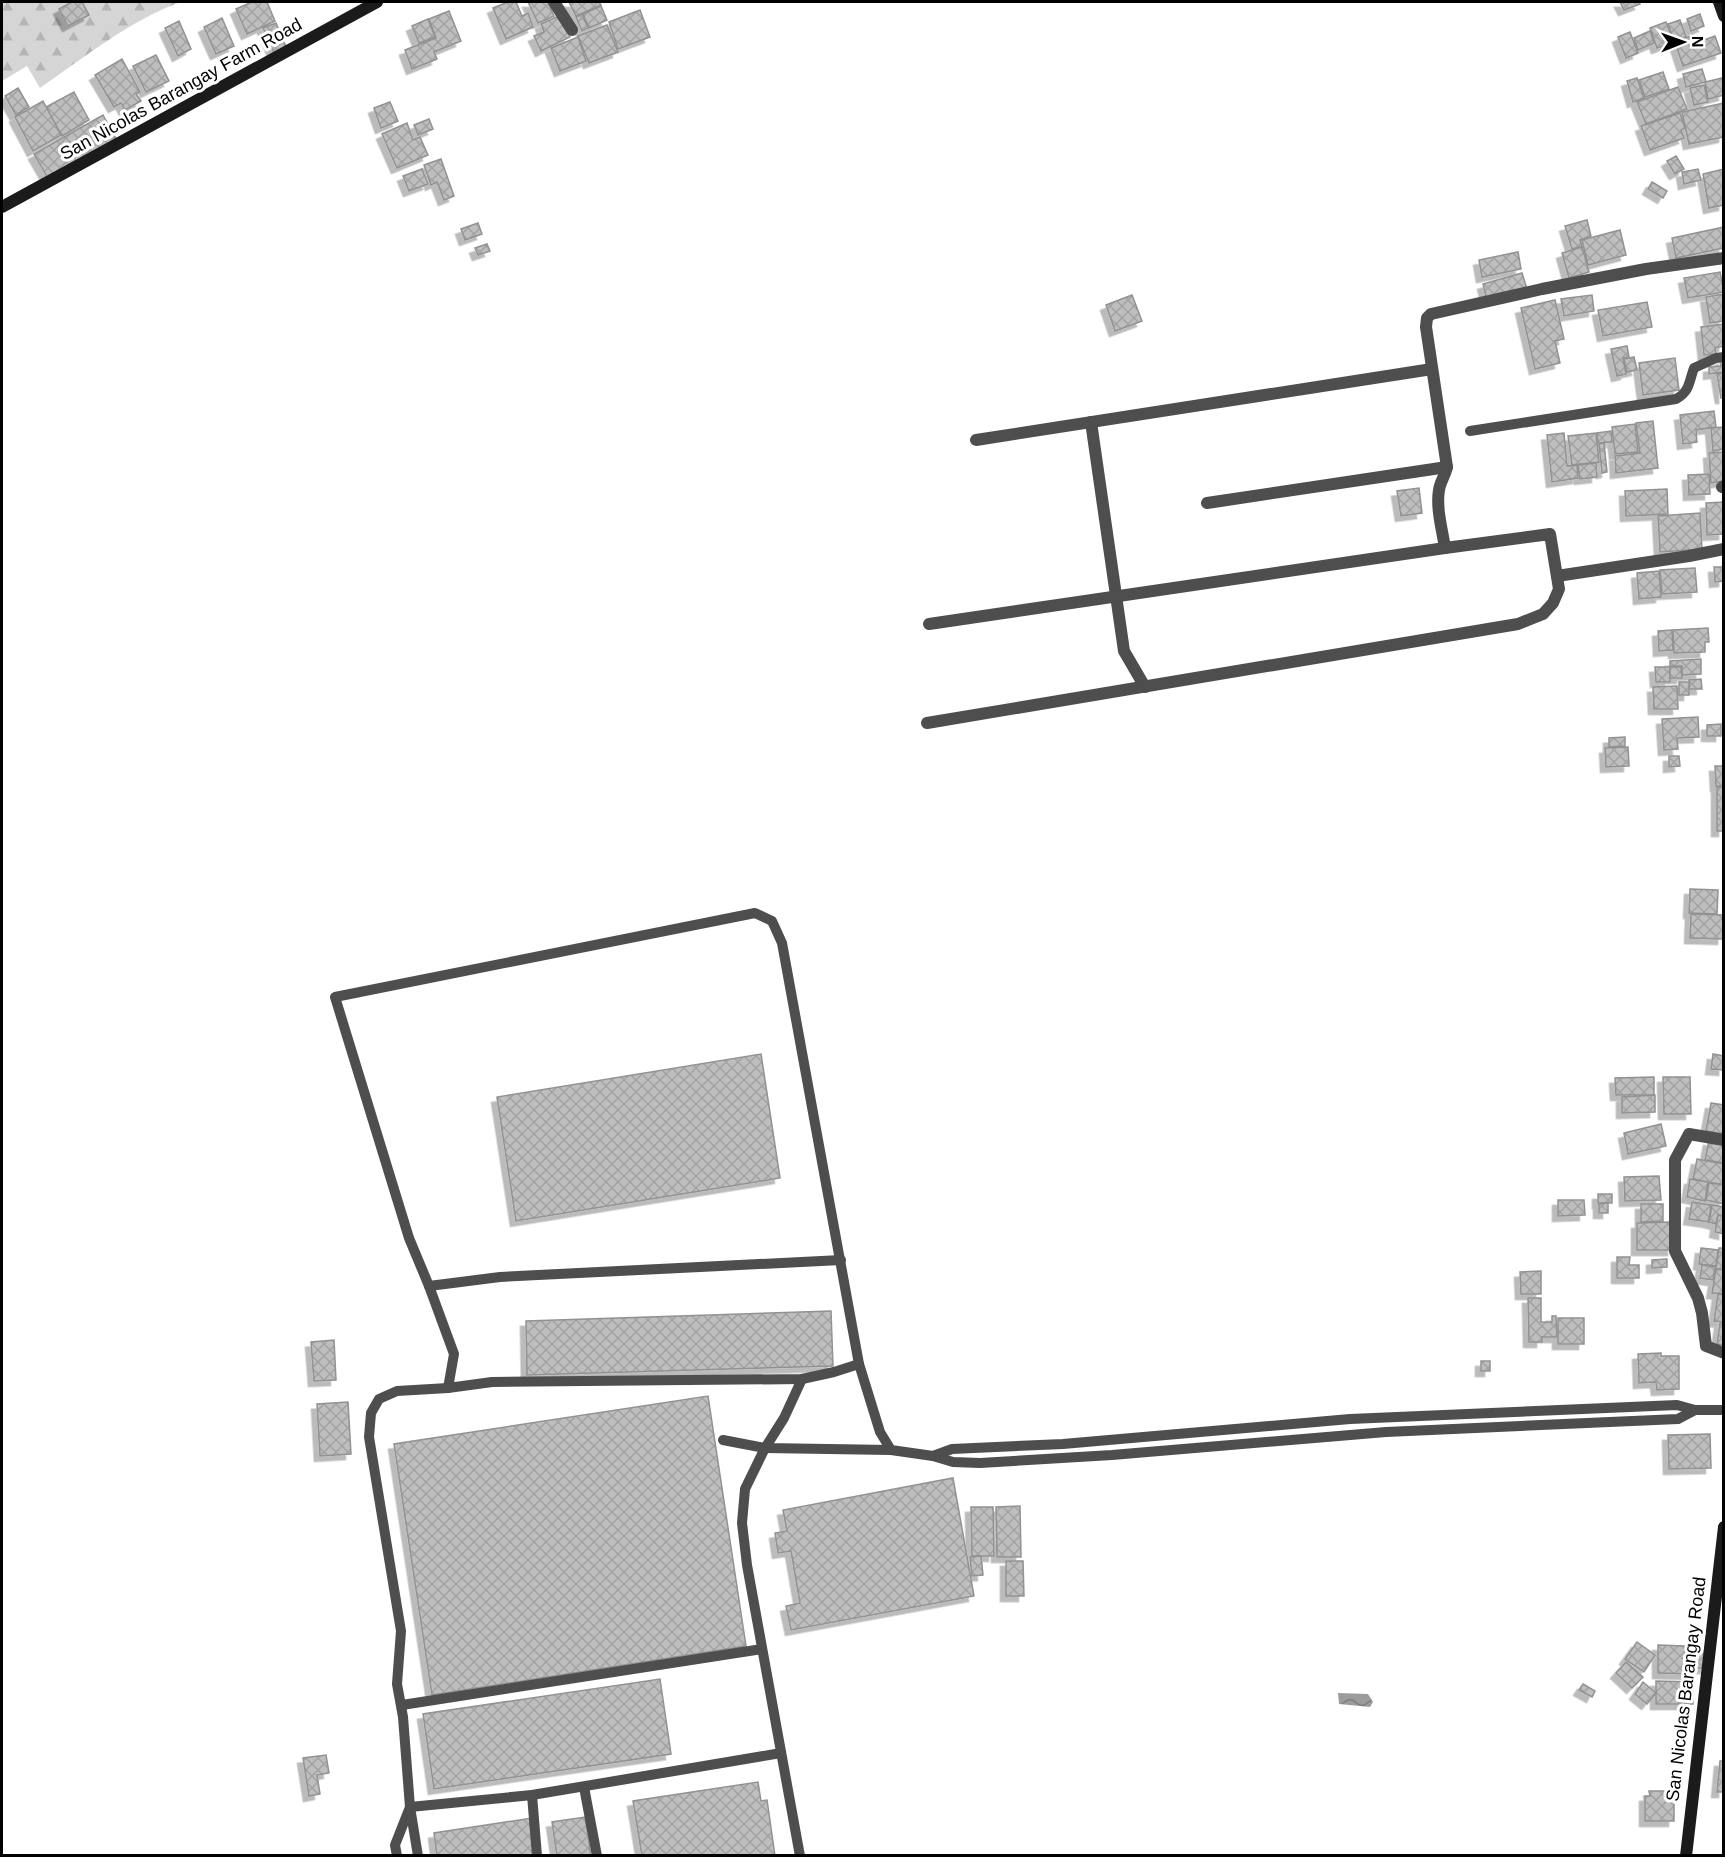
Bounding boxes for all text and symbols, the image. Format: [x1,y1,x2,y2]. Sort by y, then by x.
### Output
north arrow [1653,12,1713,72]
street label: San Nicolas Barangay Farm Road [57,14,305,164]
text: N [1689,36,1706,48]
street label: San Nicolas Barangay Road [1662,1576,1710,1802]

